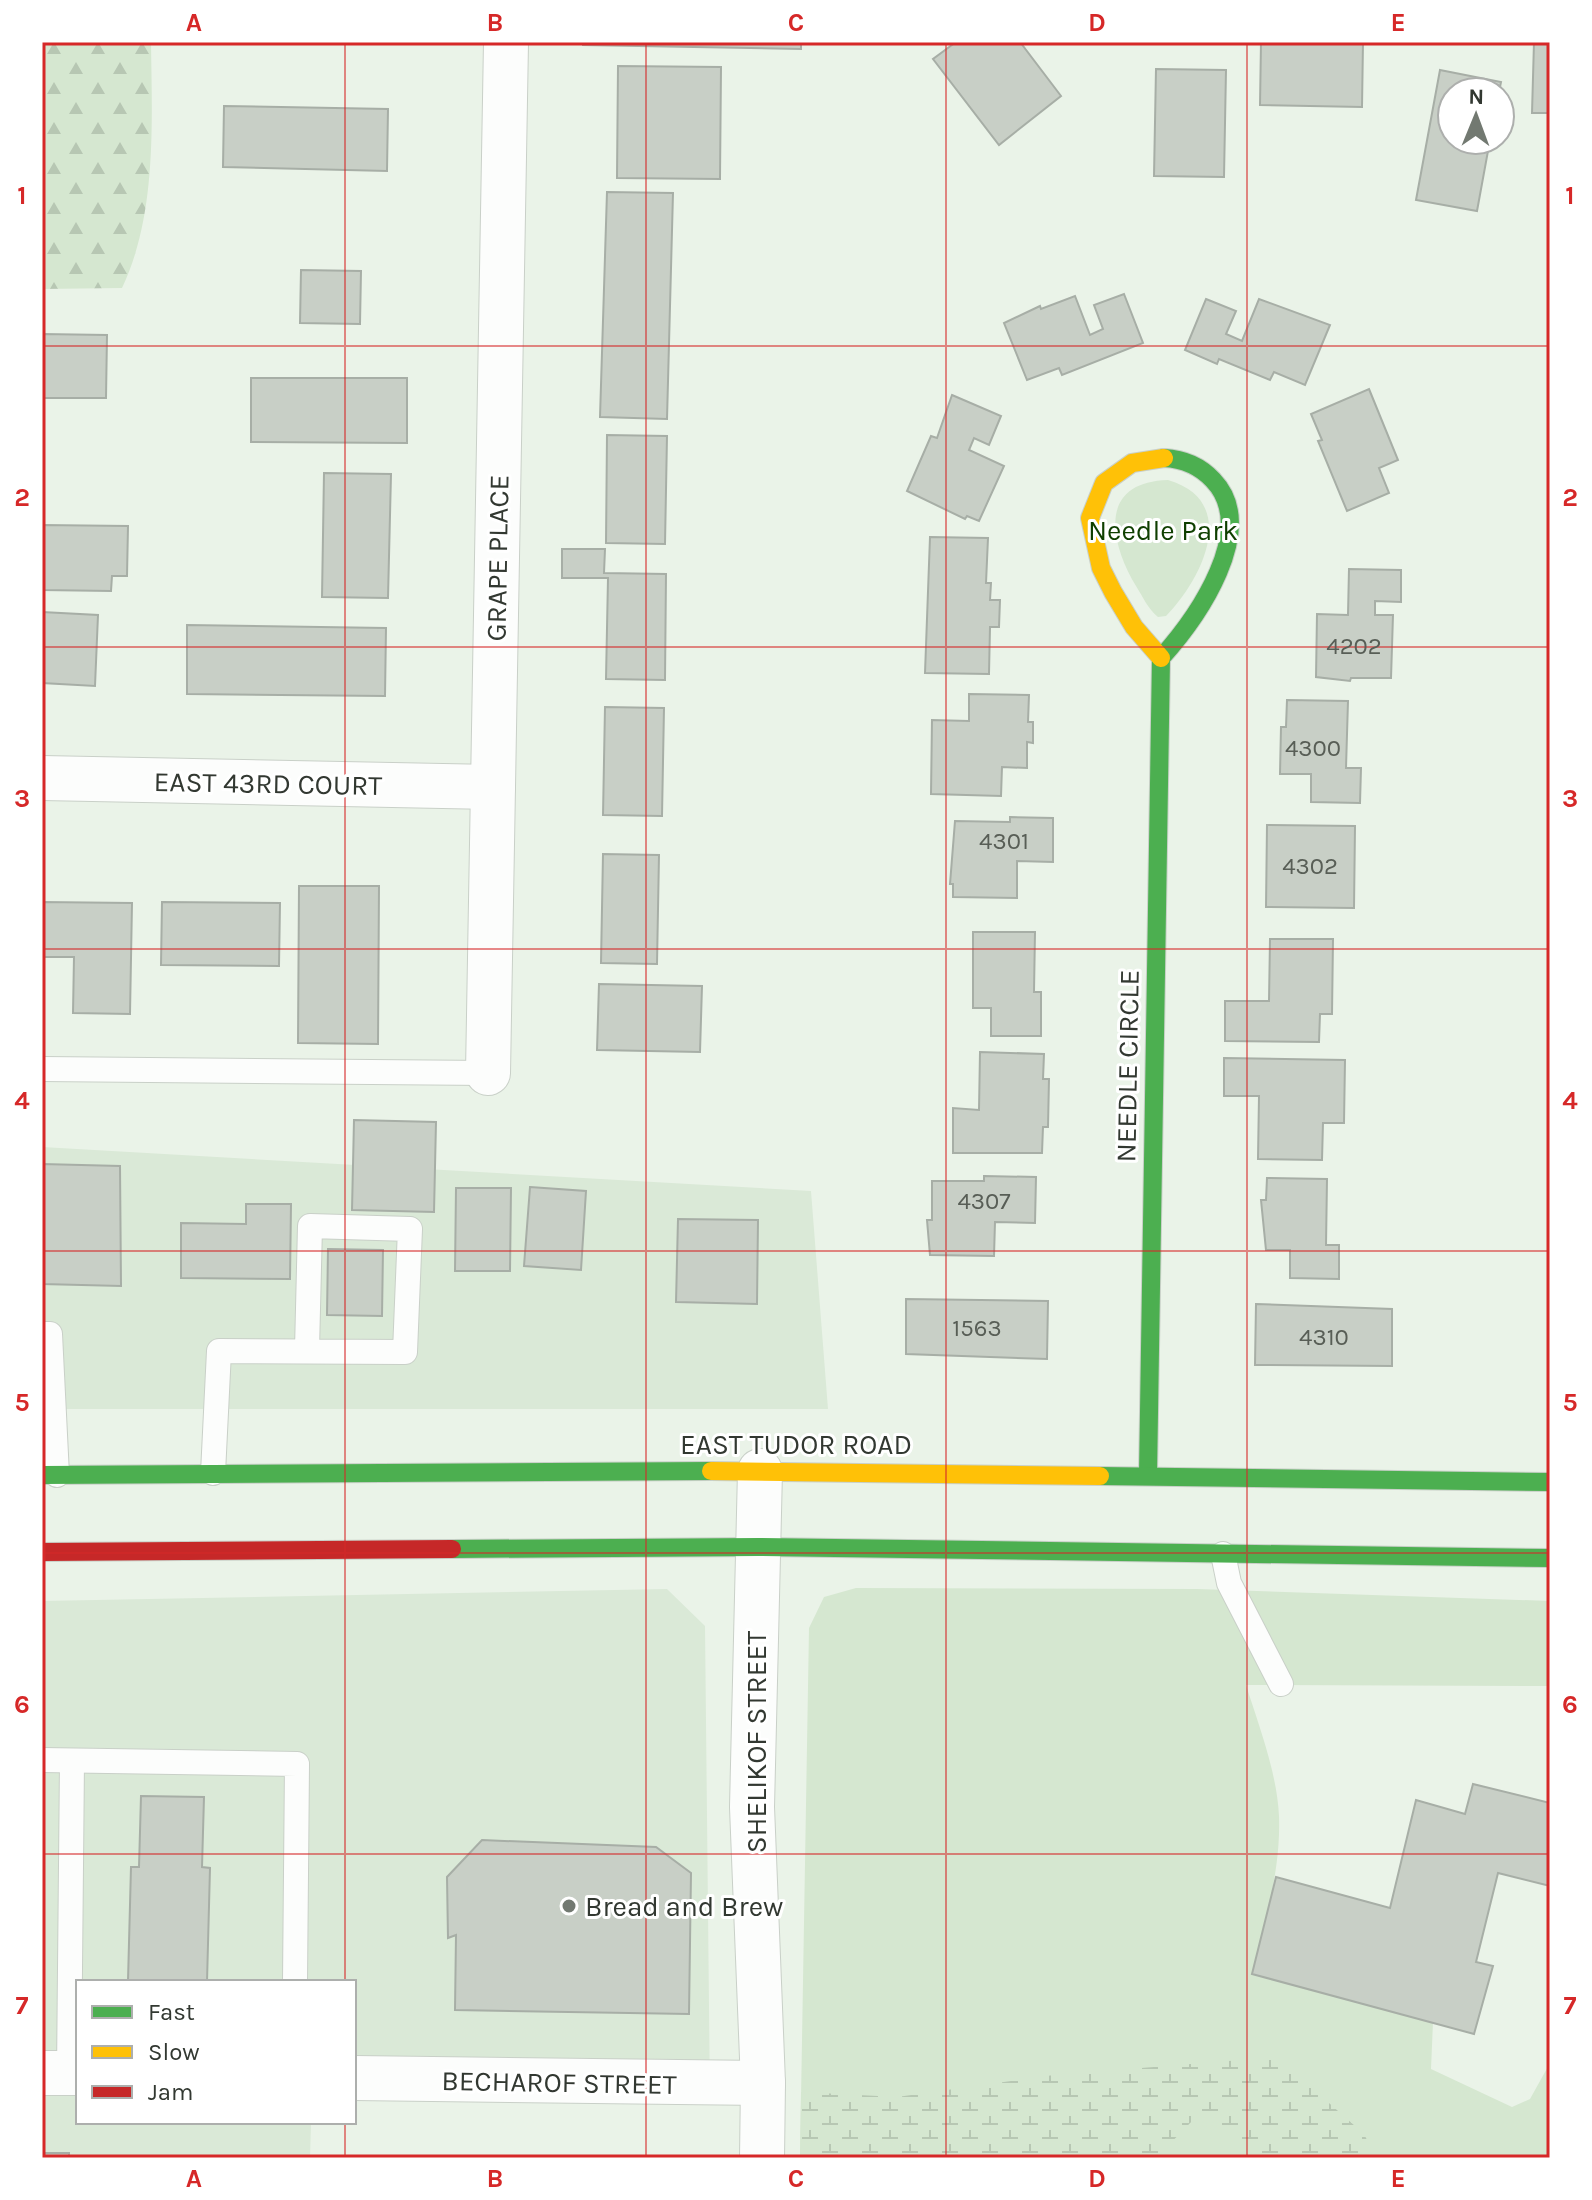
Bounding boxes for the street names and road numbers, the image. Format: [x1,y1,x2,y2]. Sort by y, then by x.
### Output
street label: GRAPE PLACE [480,474,515,642]
street label: EAST 43RD COURT [153,765,383,802]
street label: NEEDLE CIRCLE [1109,969,1146,1163]
street label: EAST TUDOR ROAD [680,1428,912,1461]
street label: SHELIKOF STREET [740,1631,773,1853]
street label: BECHAROF STREET [441,2064,677,2101]

